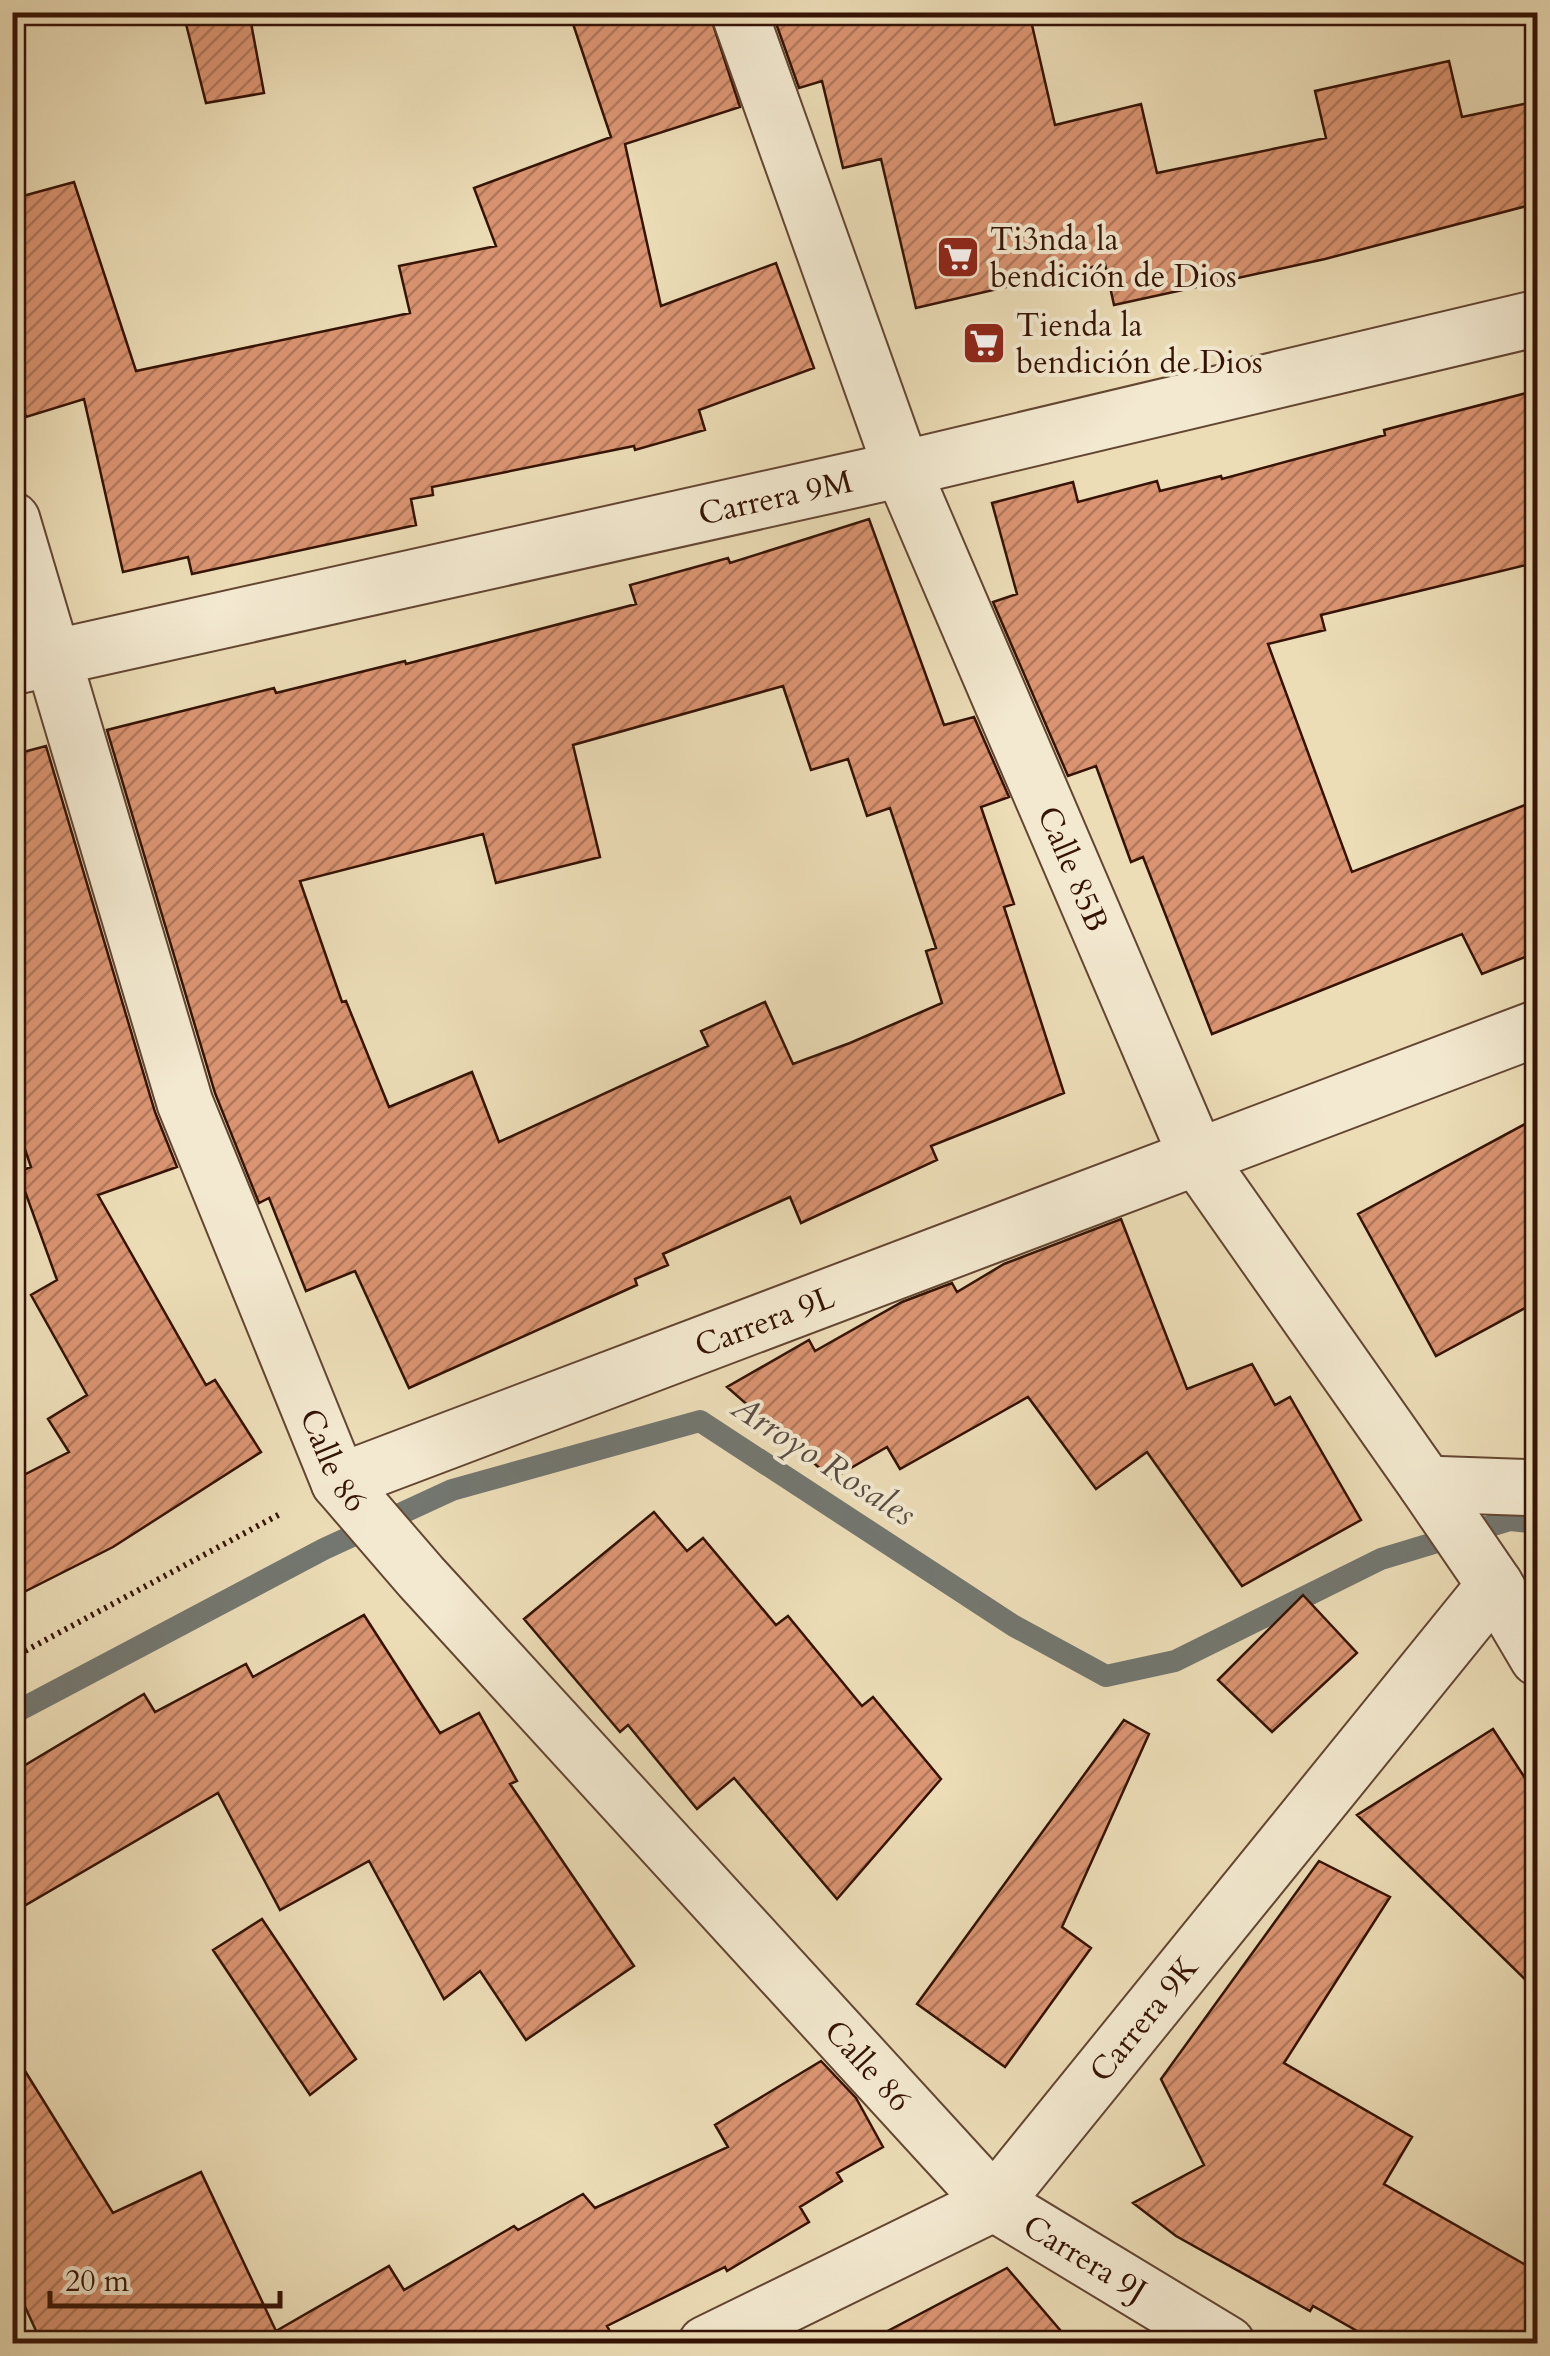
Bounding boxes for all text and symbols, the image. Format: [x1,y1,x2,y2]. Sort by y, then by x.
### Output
place label: Ti3nda la bendición de Dios [990,218,1237,299]
supermarket icon: Ti3nda la bendición de Dios [935,234,981,280]
place label: Tienda la bendición de Dios [1016,304,1263,385]
supermarket icon: Tienda la bendición de Dios [961,320,1007,366]
street label: Carrera 9M [694,460,857,537]
street label: Calle 85B [1026,800,1119,938]
street label: Carrera 9L [689,1275,842,1368]
water label: Arroyo Rosales [721,1383,925,1538]
street label: Calle 86 [289,1402,376,1522]
street label: Carrera 9K [1080,1947,1209,2092]
street label: Calle 86 [814,2011,921,2122]
street label: Carrera 9J [1015,2205,1155,2313]
scale bar [50,2246,280,2308]
text: 20 m [65,2261,130,2302]

